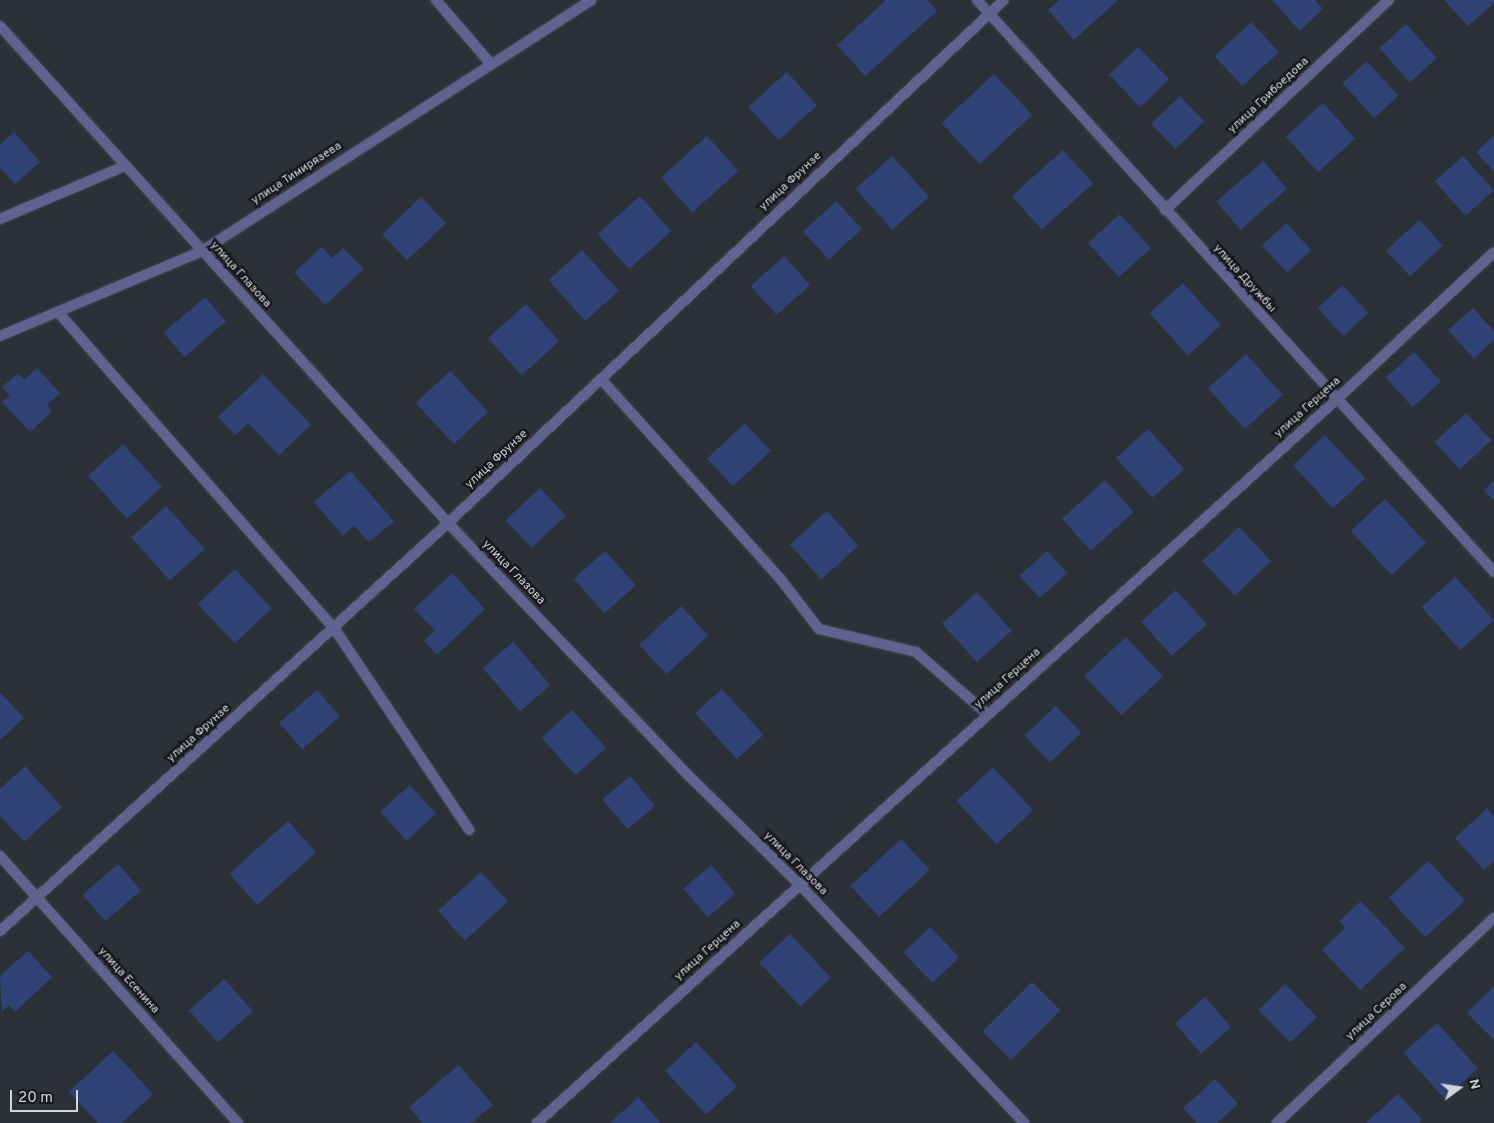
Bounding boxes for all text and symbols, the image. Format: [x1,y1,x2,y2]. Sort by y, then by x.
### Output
street label: улица Грибоедова [1226,55,1312,137]
street label: улица Тимирязева [249,139,345,209]
street label: улица Фрунзе [757,149,825,215]
street label: улица Глазова [206,239,274,311]
street label: улица Дружбы [1209,242,1279,316]
street label: улица Герцена [1272,375,1344,441]
street label: улица Фрунзе [463,427,531,493]
street label: улица Глазова [479,538,547,608]
street label: улица Герцена [972,646,1044,712]
street label: улица Фрунзе [164,702,234,766]
street label: улица Глазова [760,829,830,899]
street label: улица Герцена [672,918,744,984]
street label: улица Есенина [94,945,162,1017]
street label: улица Серова [1343,980,1411,1044]
north arrow [1434,1063,1484,1113]
text: N [1465,1077,1484,1091]
scale bar [12,1080,80,1112]
text: 20 m [18,1089,53,1108]

